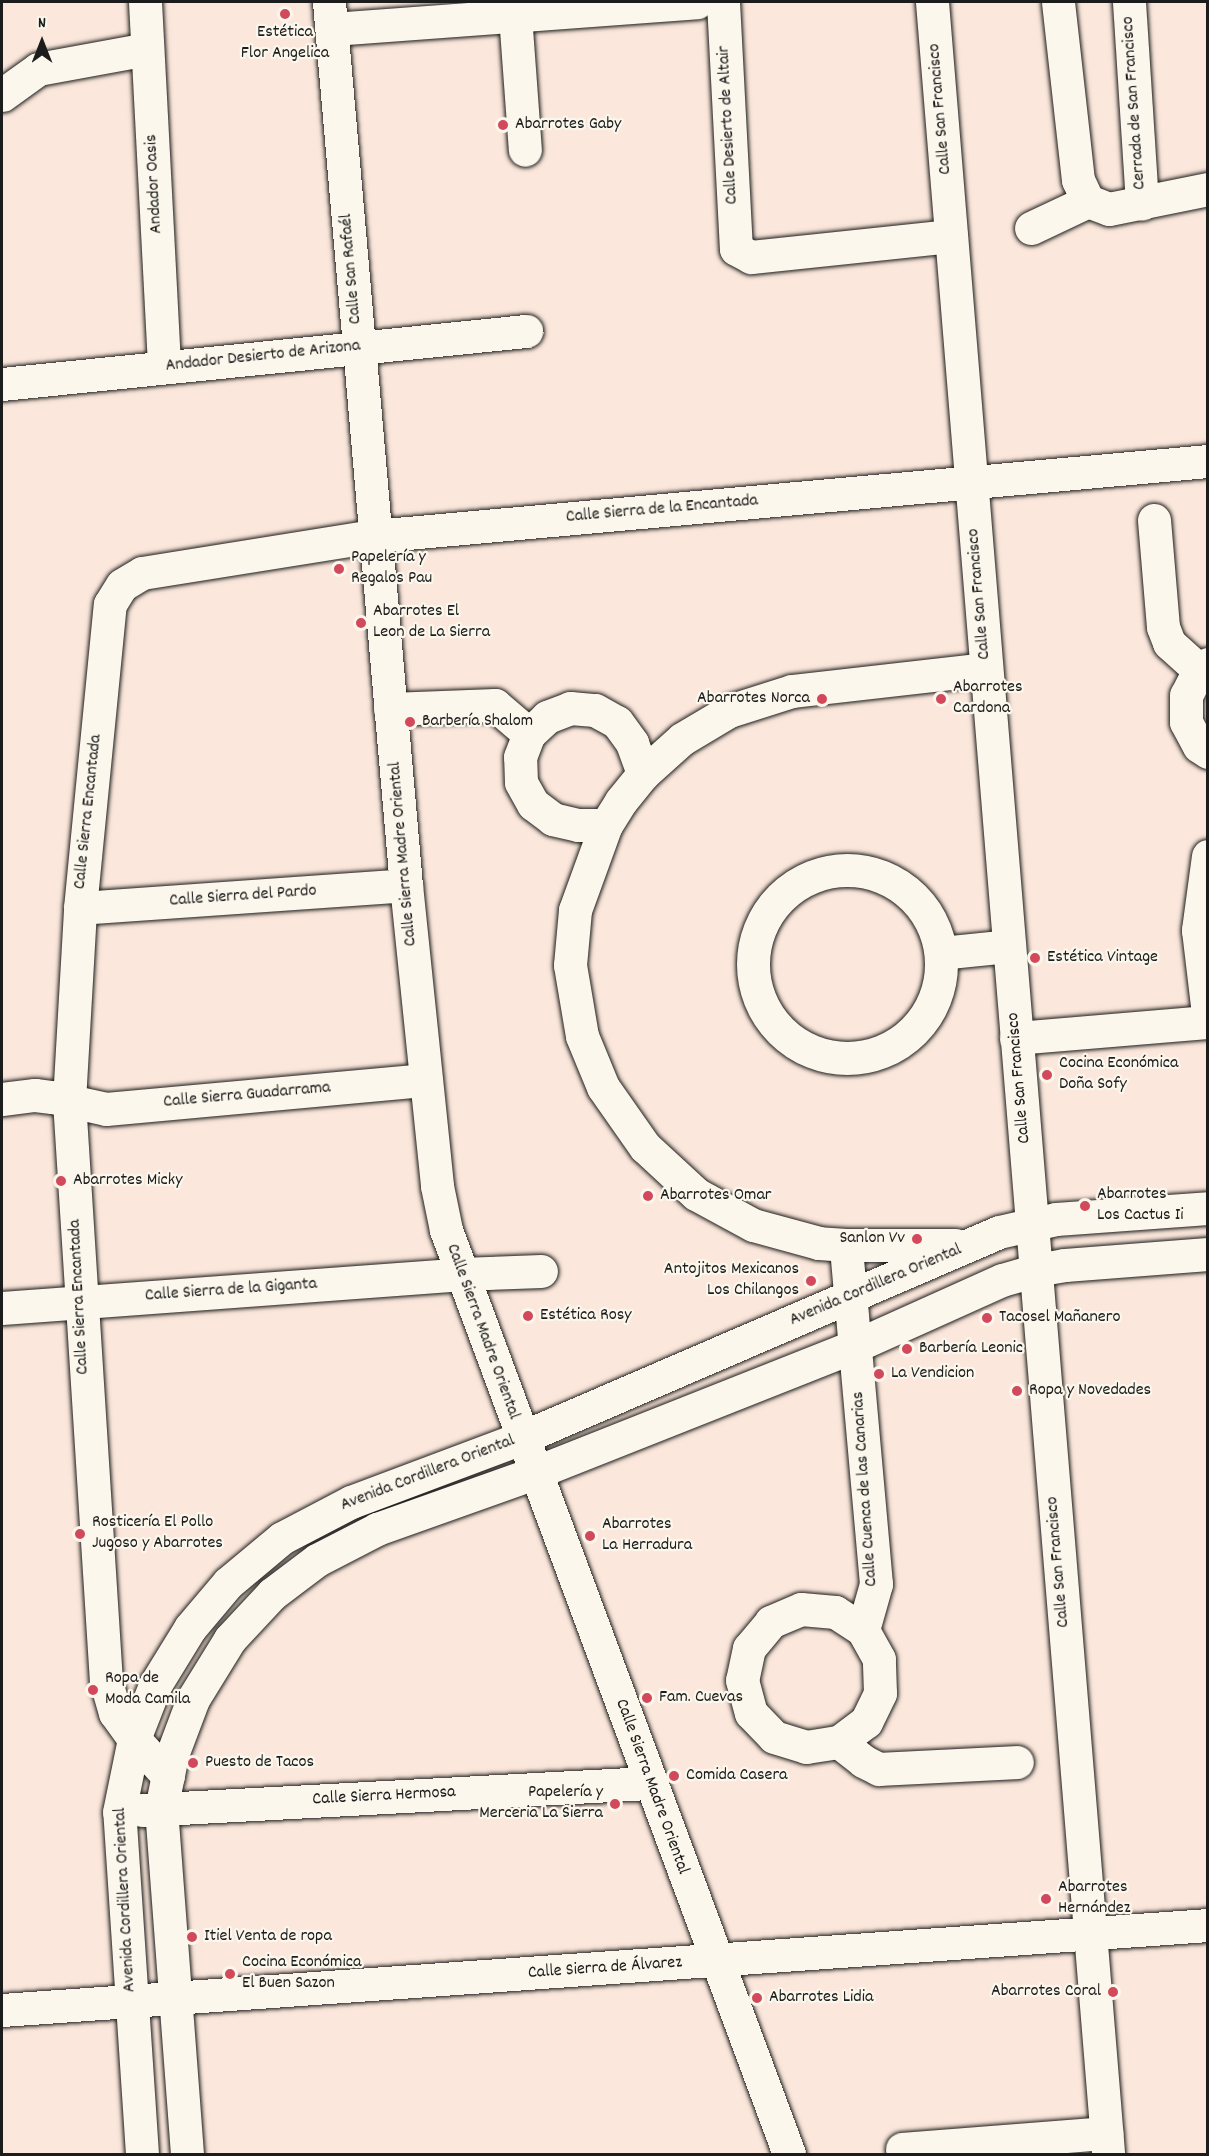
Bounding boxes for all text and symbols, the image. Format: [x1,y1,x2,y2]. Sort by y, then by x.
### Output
marker: Estética Flor Angelica [278,7,292,21]
north arrow [12,12,72,72]
text: N [38,12,46,35]
street label: Cerrada de San Francisco [1118,16,1152,190]
place label: Estética Flor Angelica [241,23,329,66]
street label: Calle San Francisco [925,43,957,175]
street label: Calle Desierto de Altair [714,45,744,205]
place label: Abarrotes Gaby [515,114,621,136]
marker: Abarrotes Gaby [496,118,510,132]
street label: Andador Oasis [142,134,168,234]
street label: Calle San Rafaél [336,213,368,325]
street label: Andador Desierto de Arizona [165,336,361,378]
street label: Calle Sierra de la Encantada [565,491,759,529]
street label: Calle San Francisco [964,528,996,660]
place label: Papelería y Regalos Pau [351,548,432,590]
marker: Papelería y Regalos Pau [332,562,346,576]
place label: Abarrotes El Leon de La Sierra [373,602,490,644]
marker: Abarrotes El Leon de La Sierra [354,616,368,630]
place label: Abarrotes Cardona [953,678,1023,720]
place label: Abarrotes Norca [697,688,810,710]
marker: Abarrotes Norca [815,692,829,706]
marker: Abarrotes Cardona [934,692,948,706]
place label: Barbería Shalom [422,711,533,733]
marker: Barbería Shalom [403,715,417,729]
street label: Calle Sierra Encantada [70,734,108,890]
street label: Calle Sierra Madre Oriental [385,761,423,947]
street label: Calle Sierra del Pardo [169,881,317,913]
place label: Estética Vintage [1047,947,1158,969]
marker: Estética Vintage [1028,951,1042,965]
street label: Calle San Francisco [1004,1012,1036,1144]
place label: Cocina Económica Doña Sofy [1059,1054,1178,1096]
marker: Cocina Económica Doña Sofy [1040,1068,1054,1082]
street label: Calle Sierra Guadarrama [162,1078,332,1114]
place label: Abarrotes Micky [73,1170,182,1192]
marker: Abarrotes Micky [54,1174,68,1188]
place label: Abarrotes Omar [660,1185,772,1207]
place label: Abarrotes Los Cactus Ii [1097,1185,1184,1228]
marker: Abarrotes Omar [641,1189,655,1203]
marker: Abarrotes Los Cactus Ii [1078,1199,1092,1213]
street label: Calle Sierra Encantada [65,1219,95,1375]
place label: Sanlon Vv [839,1228,905,1250]
marker: Sanlon Vv [910,1232,924,1246]
street label: Avenida Cordillera Oriental [787,1240,965,1332]
street label: Calle Sierra Madre Oriental [440,1241,524,1423]
place label: Antojitos Mexicanos Los Chilangos [664,1260,799,1302]
street label: Calle Sierra de la Giganta [144,1274,318,1308]
marker: Antojitos Mexicanos Los Chilangos [804,1274,818,1288]
place label: Estética Rosy [540,1305,632,1327]
place label: Tacosel Mañanero [999,1307,1120,1329]
marker: Estética Rosy [521,1309,535,1323]
marker: Tacosel Mañanero [980,1311,994,1325]
place label: Barbería Leonic [919,1338,1023,1360]
marker: Barbería Leonic [900,1342,914,1356]
place label: La Vendicion [891,1363,974,1385]
marker: La Vendicion [872,1367,886,1381]
place label: Ropa y Novedades [1029,1380,1151,1402]
marker: Ropa y Novedades [1010,1384,1024,1398]
street label: Calle Cuenca de las Canarias [848,1391,884,1587]
street label: Avenida Cordillera Oriental [338,1431,518,1517]
street label: Calle San Francisco [1043,1496,1075,1628]
place label: Rosticería El Pollo Jugoso y Abarrotes [92,1513,223,1556]
place label: Abarrotes La Herradura [602,1515,692,1558]
marker: Rosticería El Pollo Jugoso y Abarrotes [73,1527,87,1541]
marker: Abarrotes La Herradura [583,1529,597,1543]
place label: Ropa de Moda Camila [105,1669,190,1712]
marker: Ropa de Moda Camila [86,1683,100,1697]
place label: Fam. Cuevas [659,1687,743,1709]
marker: Fam. Cuevas [640,1691,654,1705]
street label: Calle Sierra Madre Oriental [609,1696,693,1878]
place label: Puesto de Tacos [205,1752,314,1774]
marker: Puesto de Tacos [186,1756,200,1770]
place label: Comida Casera [686,1765,788,1787]
marker: Comida Casera [667,1769,681,1783]
street label: Calle Sierra Hermosa [312,1782,456,1812]
place label: Papelería y Merceria La Sierra [479,1783,603,1826]
marker: Papelería y Merceria La Sierra [608,1797,622,1811]
street label: Avenida Cordillera Oriental [110,1807,142,1993]
place label: Abarrotes Hernández [1058,1878,1131,1920]
marker: Abarrotes Hernández [1039,1892,1053,1906]
place label: Itiel Venta de ropa [204,1926,332,1948]
marker: Itiel Venta de ropa [185,1930,199,1944]
place label: Cocina Económica El Buen Sazon [242,1953,361,1996]
street label: Calle Sierra de Álvarez [527,1953,683,1985]
marker: Cocina Económica El Buen Sazon [223,1967,237,1981]
place label: Abarrotes Coral [991,1981,1101,2003]
marker: Abarrotes Coral [1106,1985,1120,1999]
place label: Abarrotes Lidia [769,1987,874,2009]
marker: Abarrotes Lidia [750,1991,764,2005]

